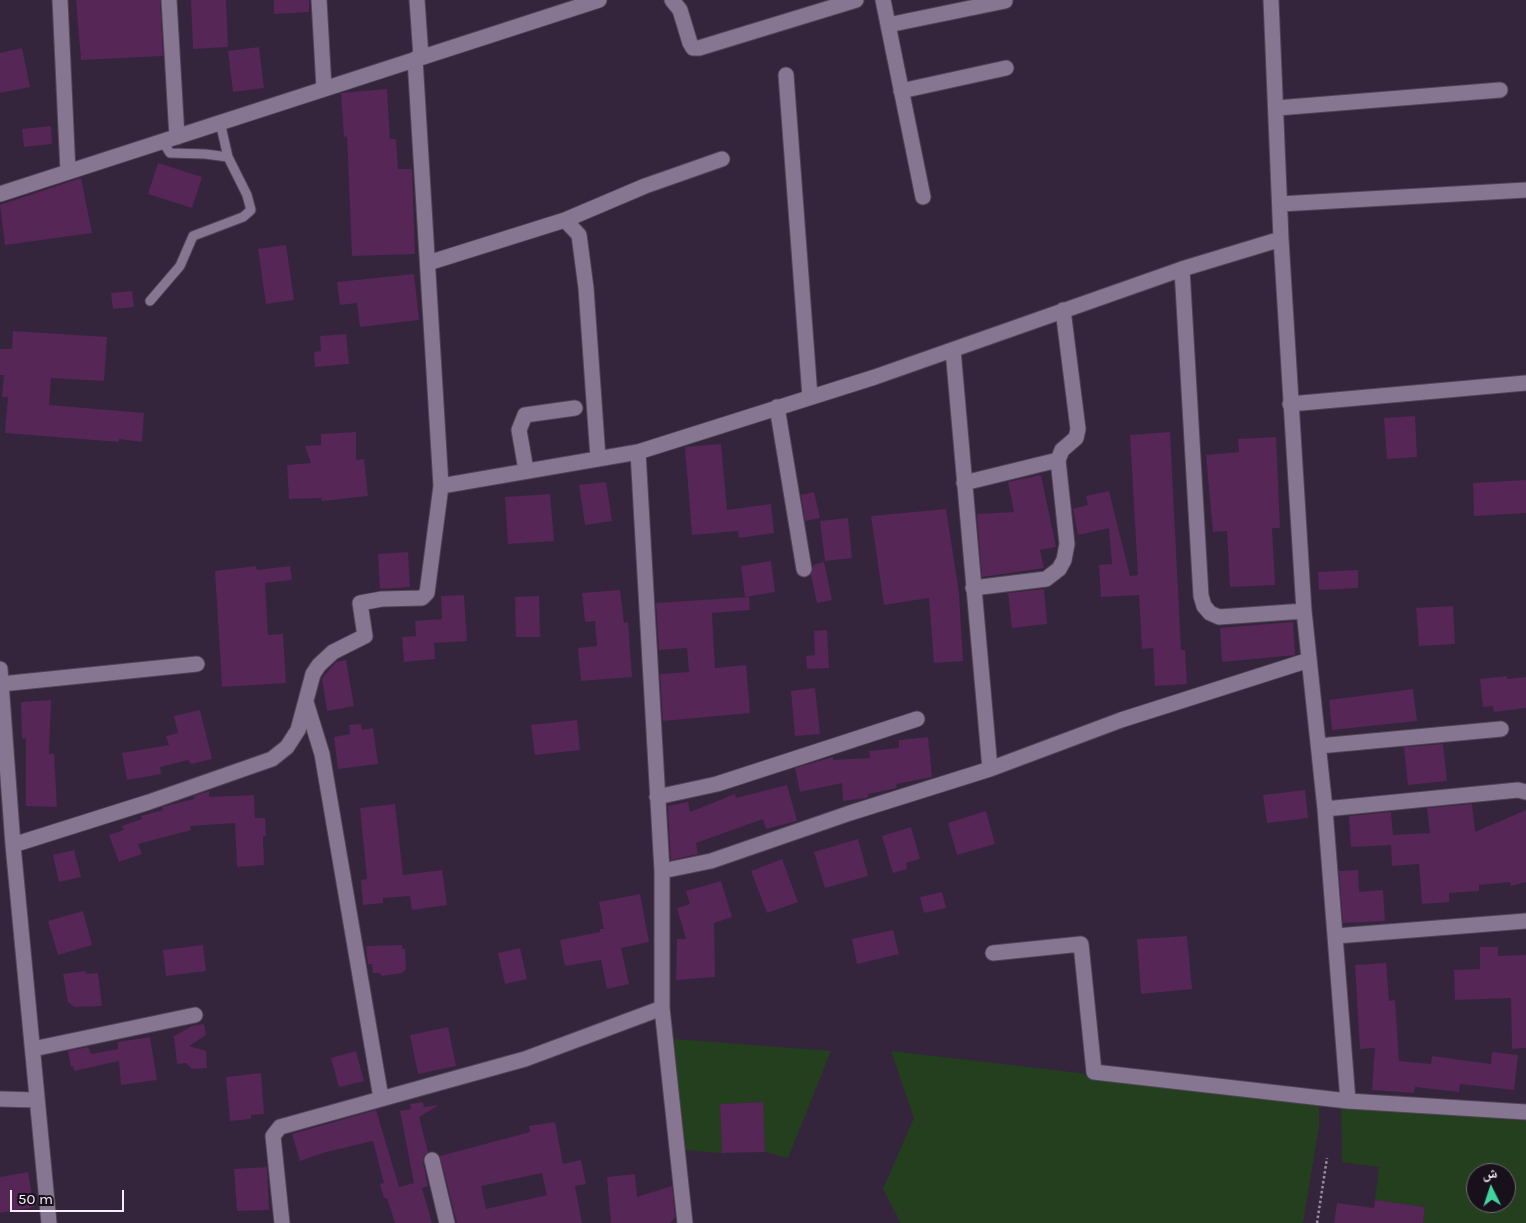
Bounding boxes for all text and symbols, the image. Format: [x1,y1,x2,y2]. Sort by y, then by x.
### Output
north arrow [1466,1163,1516,1213]
text: ش [1482,1165,1498,1183]
scale bar [12,1180,126,1212]
text: 50 m [18,1190,53,1208]

